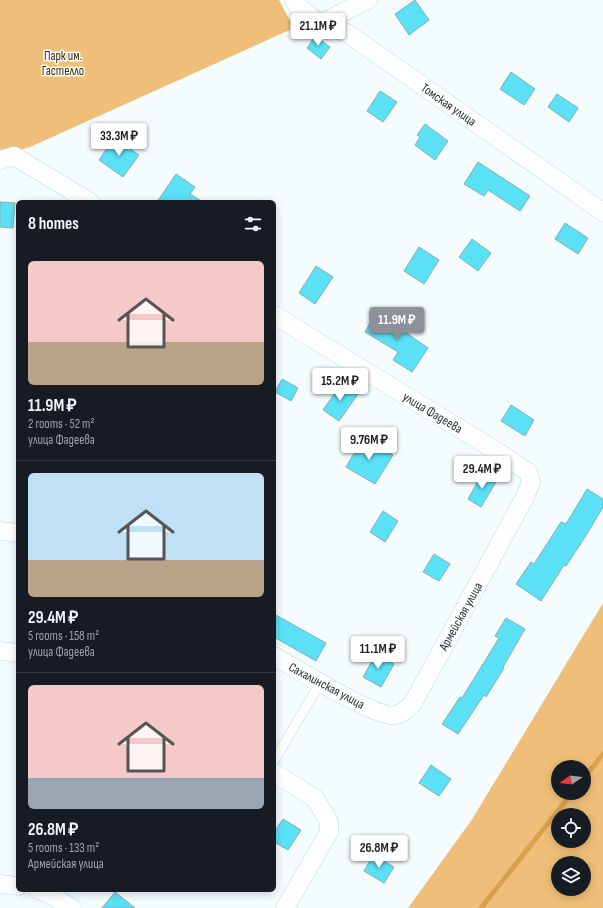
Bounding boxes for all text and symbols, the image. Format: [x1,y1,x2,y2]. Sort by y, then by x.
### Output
pin: 21.1M ₽ [281,13,355,47]
text: 21.1M ₽ [299,18,337,34]
park label: Парк им. Гастелло [42,48,84,79]
street label: Томская улица [418,80,479,130]
pin: 33.3M ₽ [82,123,156,157]
text: 33.3M ₽ [100,128,138,144]
icon: filters [242,213,264,235]
text: 8 homes [28,214,79,234]
icon: home [110,287,182,359]
pin: 11.9M ₽ [360,307,434,341]
text: 11.9M ₽ [378,312,416,328]
pin: 15.2M ₽ [303,368,377,402]
text: 15.2M ₽ [321,373,359,389]
street label: улица Фадеева [400,389,465,437]
text: 11.9M ₽ [28,396,77,416]
text: 2 rooms · 52 m² [28,416,95,432]
pin: 9.76M ₽ [332,427,406,461]
text: улица Фадеева [28,432,95,448]
text: 9.76M ₽ [350,432,388,448]
pin: 29.4M ₽ [445,456,519,490]
text: 29.4M ₽ [463,461,501,477]
icon: home [110,499,182,571]
street label: Армейская улица [435,579,486,654]
text: 29.4M ₽ [28,608,78,628]
text: 5 rooms · 158 m² [28,628,99,644]
pin: 11.1M ₽ [341,636,415,670]
text: 11.1M ₽ [360,641,396,657]
text: улица Фадеева [28,644,95,660]
street label: Сахалинская улица [286,659,367,713]
icon: home [110,711,182,783]
north arrow [551,760,591,800]
map controls [551,760,591,896]
button: locate [551,808,591,848]
text: 26.8M ₽ [28,820,78,840]
pin: 26.8M ₽ [342,835,416,869]
text: 5 rooms · 133 m² [28,840,99,856]
text: 26.8M ₽ [360,840,398,856]
text: Армейская улица [28,856,104,872]
button: layers [551,856,591,896]

